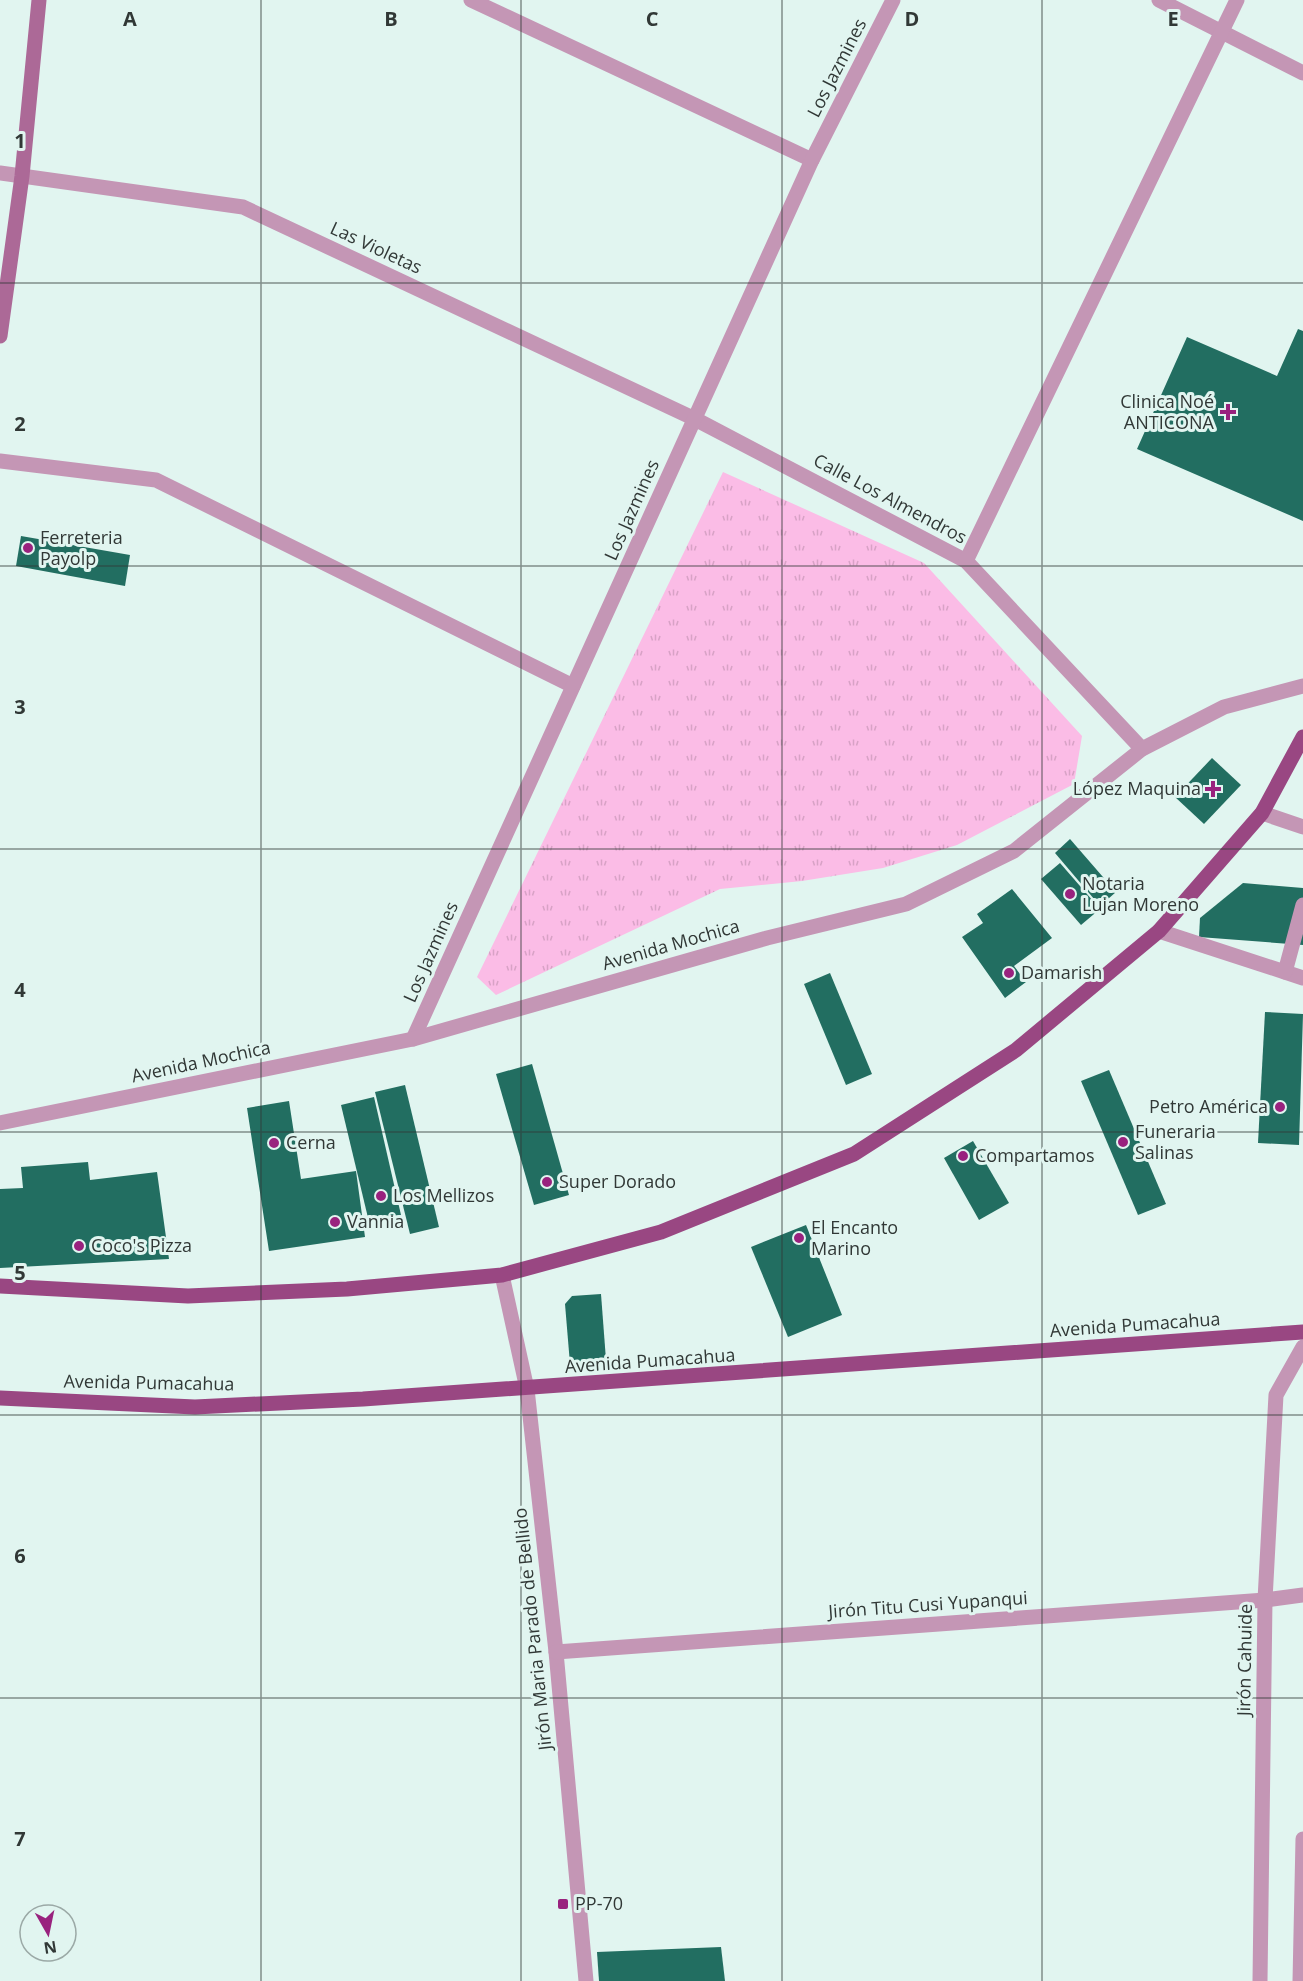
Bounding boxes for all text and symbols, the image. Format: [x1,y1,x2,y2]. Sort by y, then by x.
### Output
text: A [123,5,137,32]
text: B [384,5,398,32]
text: C [646,5,659,32]
text: D [905,5,919,32]
text: E [1167,5,1179,32]
street label: Los Jazmines [801,14,871,121]
text: 1 [14,127,26,154]
street label: Las Violetas [327,215,426,279]
place label: Clinica Noé ANTICONA [1120,389,1215,434]
marker: Clinica Noé ANTICONA [1219,403,1237,421]
text: 2 [14,410,26,437]
street label: Calle Los Almendros [810,448,971,549]
street label: Los Jazmines [598,456,664,564]
place label: Ferreteria Payolp [40,525,123,570]
marker: Ferreteria Payolp [21,541,35,555]
text: 3 [14,693,26,720]
place label: López Maquina [1073,776,1201,800]
marker: López Maquina [1206,782,1220,796]
place label: Notaria Lujan Moreno [1082,871,1199,916]
marker: Notaria Lujan Moreno [1063,887,1077,901]
street label: Los Jazmines [397,898,463,1006]
street label: Avenida Mochica [599,913,742,975]
place label: Damarish [1021,960,1102,984]
marker: Damarish [1002,966,1016,980]
text: 4 [14,976,26,1003]
street label: Avenida Mochica [129,1035,273,1087]
place label: Petro América [1149,1094,1268,1118]
marker: Petro América [1273,1100,1287,1114]
place label: Funeraria Salinas [1135,1119,1216,1164]
place label: Cerna [286,1130,336,1154]
marker: Funeraria Salinas [1116,1135,1130,1149]
marker: Cerna [267,1136,281,1150]
place label: Compartamos [975,1143,1095,1167]
marker: Compartamos [956,1149,970,1163]
place label: Super Dorado [559,1169,676,1193]
marker: Super Dorado [540,1175,554,1189]
place label: Los Mellizos [393,1183,494,1207]
marker: Los Mellizos [374,1189,388,1203]
place label: Vannia [347,1209,404,1233]
marker: Vannia [328,1215,342,1229]
place label: El Encanto Marino [811,1215,898,1260]
marker: El Encanto Marino [792,1231,806,1245]
place label: Coco's Pizza [91,1233,192,1257]
marker: Coco's Pizza [72,1239,86,1253]
text: 5 [14,1259,26,1286]
street label: Avenida Pumacahua [1049,1306,1221,1342]
street label: Avenida Pumacahua [564,1342,736,1378]
street label: Avenida Pumacahua [63,1369,235,1395]
street label: Jirón Maria Parado de Bellido [507,1507,557,1754]
text: 6 [14,1542,26,1569]
street label: Jirón Titu Cusi Yupanqui [825,1585,1028,1623]
street label: Jirón Cahuide [1231,1604,1257,1718]
text: 7 [14,1825,26,1852]
place label: PP-70 [575,1891,623,1915]
marker: PP-70 [556,1897,570,1911]
north arrow [18,1903,78,1963]
text: N [42,1936,58,1960]

